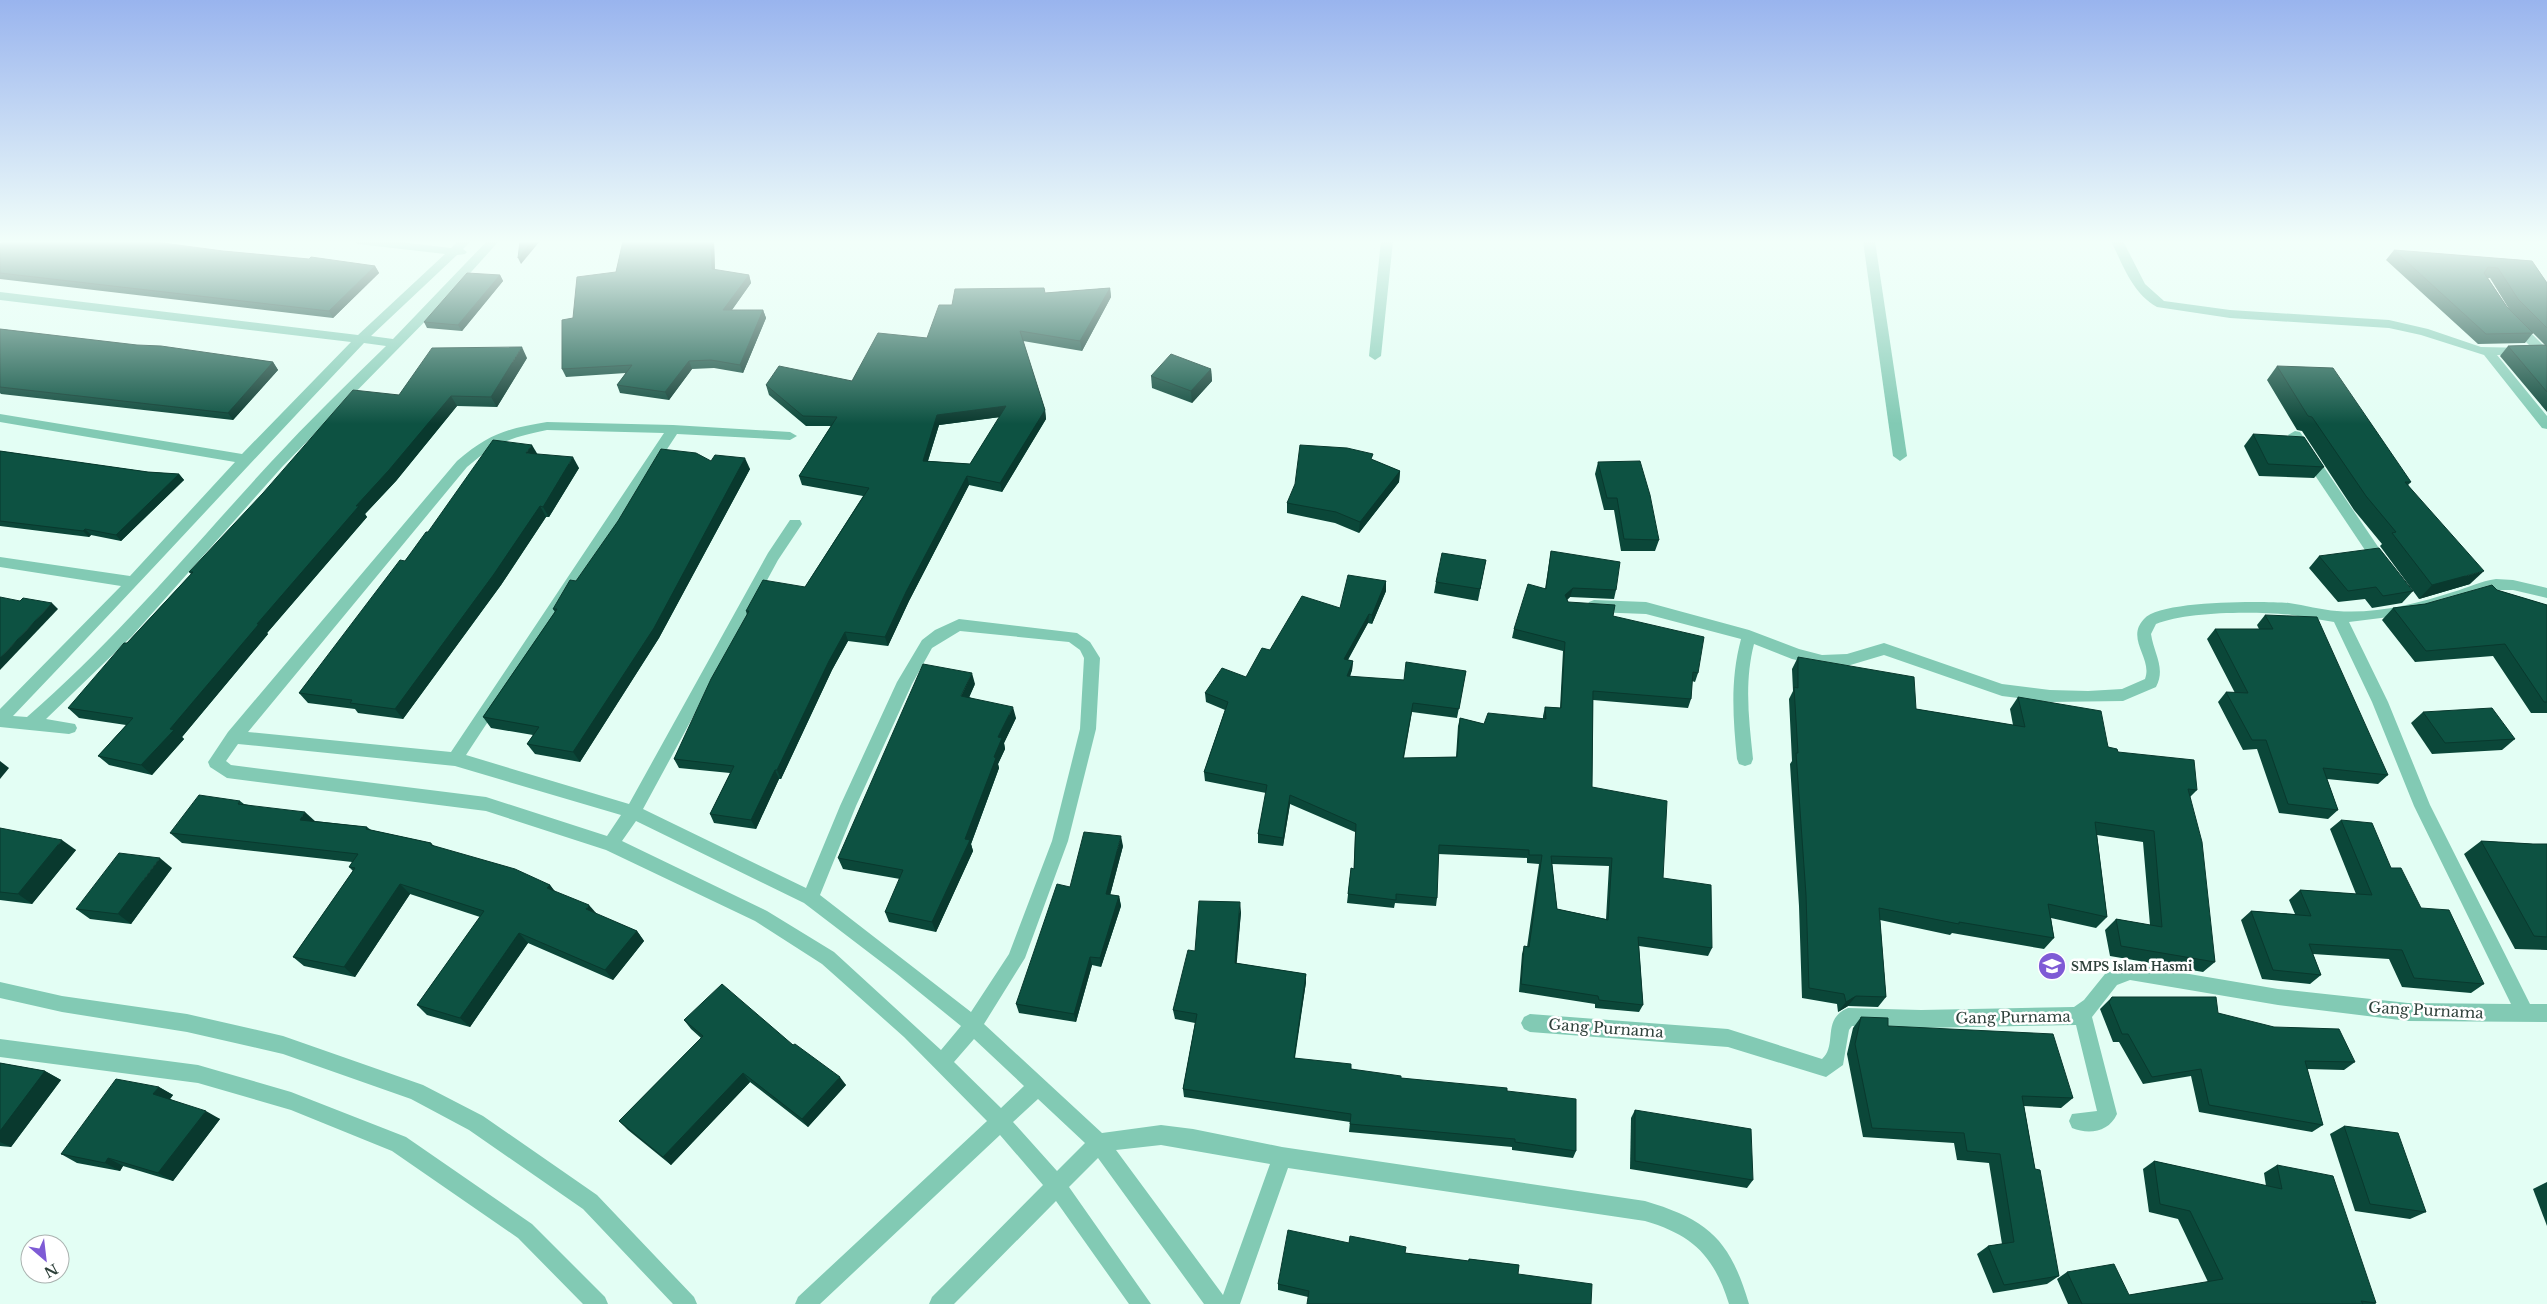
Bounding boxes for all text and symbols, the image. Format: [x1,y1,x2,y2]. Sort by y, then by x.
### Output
school or university icon: SMPS Islam Hasmi [2037,951,2067,981]
place label: SMPS Islam Hasmi [2071,959,2193,974]
street label: Gang Purnama [2368,997,2485,1023]
street label: Gang Purnama [1955,1006,2072,1028]
street label: Gang Purnama [1548,1014,1665,1042]
north arrow [20,1234,70,1284]
text: N [41,1259,61,1282]

